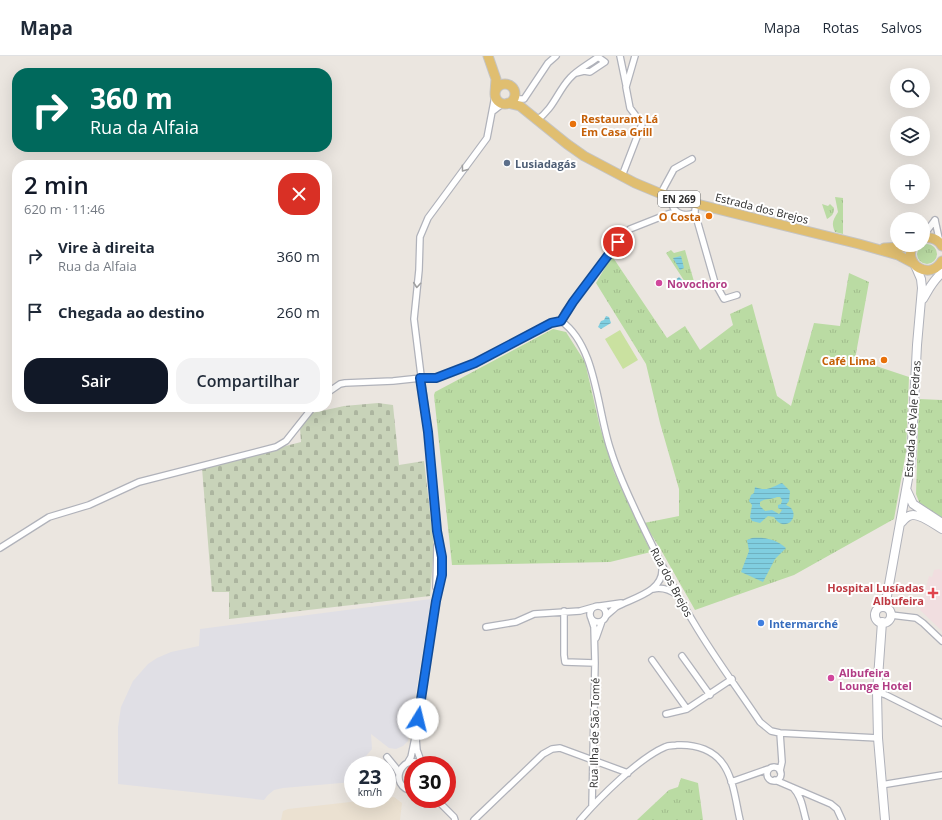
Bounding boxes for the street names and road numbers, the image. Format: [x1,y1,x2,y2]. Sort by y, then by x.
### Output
street label: Estrada dos Brejos [714,189,810,227]
road number: EN 269 [658,191,700,207]
street label: Estrada de Vale Pedras [900,360,924,478]
street label: Rua dos Brejos [647,545,697,619]
street label: Rua Ilha de São Tomé [586,678,602,788]

